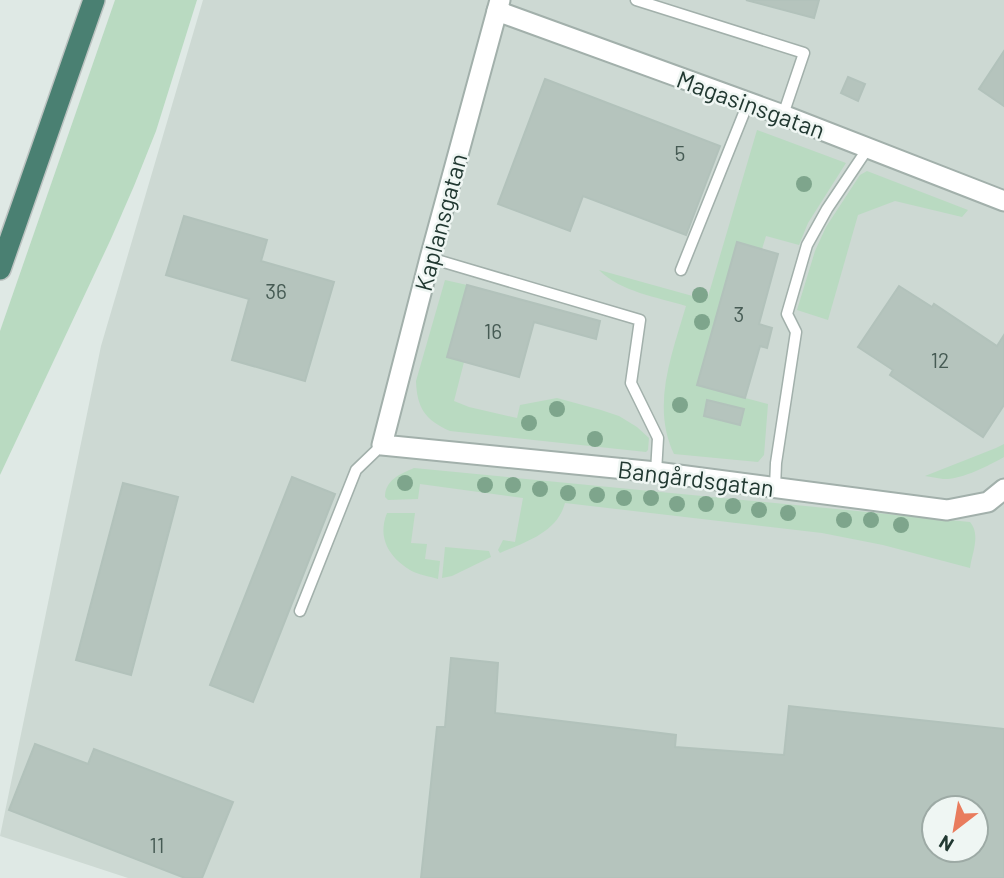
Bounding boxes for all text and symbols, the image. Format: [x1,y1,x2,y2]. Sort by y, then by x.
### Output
street label: Magasinsgatan [673,64,829,144]
house number: 5 [675,140,685,165]
street label: Kaplansgatan [408,150,472,294]
house number: 36 [265,278,287,303]
house number: 3 [734,301,744,326]
house number: 16 [484,318,502,343]
house number: 12 [931,347,949,372]
street label: Bangårdsgatan [616,454,776,502]
north arrow [920,794,990,864]
text: N [935,831,957,857]
house number: 11 [150,832,164,857]

